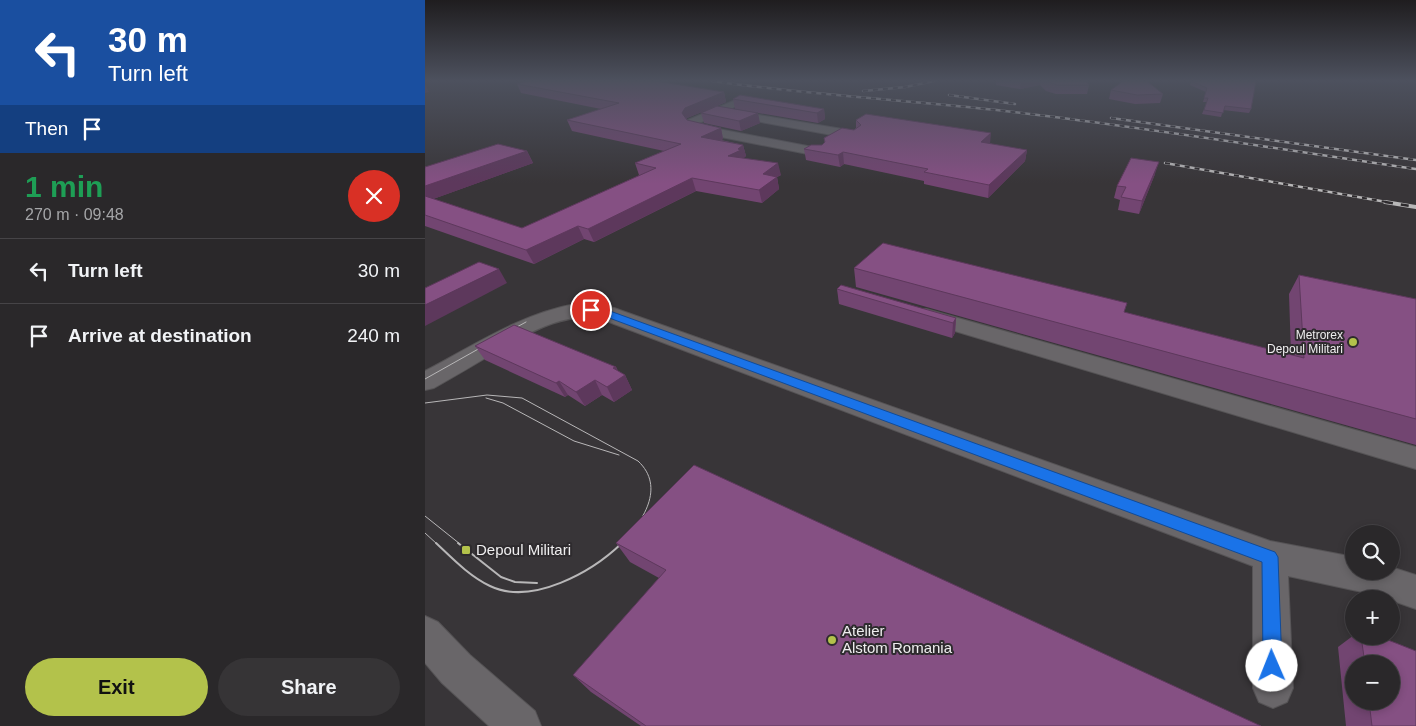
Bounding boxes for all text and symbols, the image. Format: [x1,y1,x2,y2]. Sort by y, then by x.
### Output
icon: left [25,20,90,85]
text: 30 m [108,20,188,59]
text: Turn left [108,61,188,86]
icon: arrive [78,115,106,143]
text: Then [25,118,68,139]
text: 1 min [25,170,103,203]
button: close [348,170,400,222]
text: 270 m · 09:48 [25,206,124,223]
icon: left [25,257,53,285]
text: Turn left [68,260,143,281]
text: 30 m [358,260,400,281]
pin [570,289,612,331]
icon: arrive [577,296,605,324]
icon: arrive [25,322,53,350]
text: Arrive at destination [68,325,252,346]
text: 240 m [347,325,400,346]
place label: Metrorex Depoul Militari [1267,328,1343,356]
marker: Metrorex Depoul Militari [1347,336,1359,348]
map controls [1345,525,1400,710]
button: search [1345,525,1400,580]
place label: Depoul Militari [476,541,571,558]
marker: Depoul Militari [460,544,472,556]
button: + [1345,590,1400,645]
place label: Atelier Alstom Romania [842,622,953,656]
marker: Atelier Alstom Romania [826,634,838,646]
position arrow [1245,639,1297,691]
button: − [1345,655,1400,710]
button: Exit [25,658,208,716]
button: Share [218,658,400,716]

